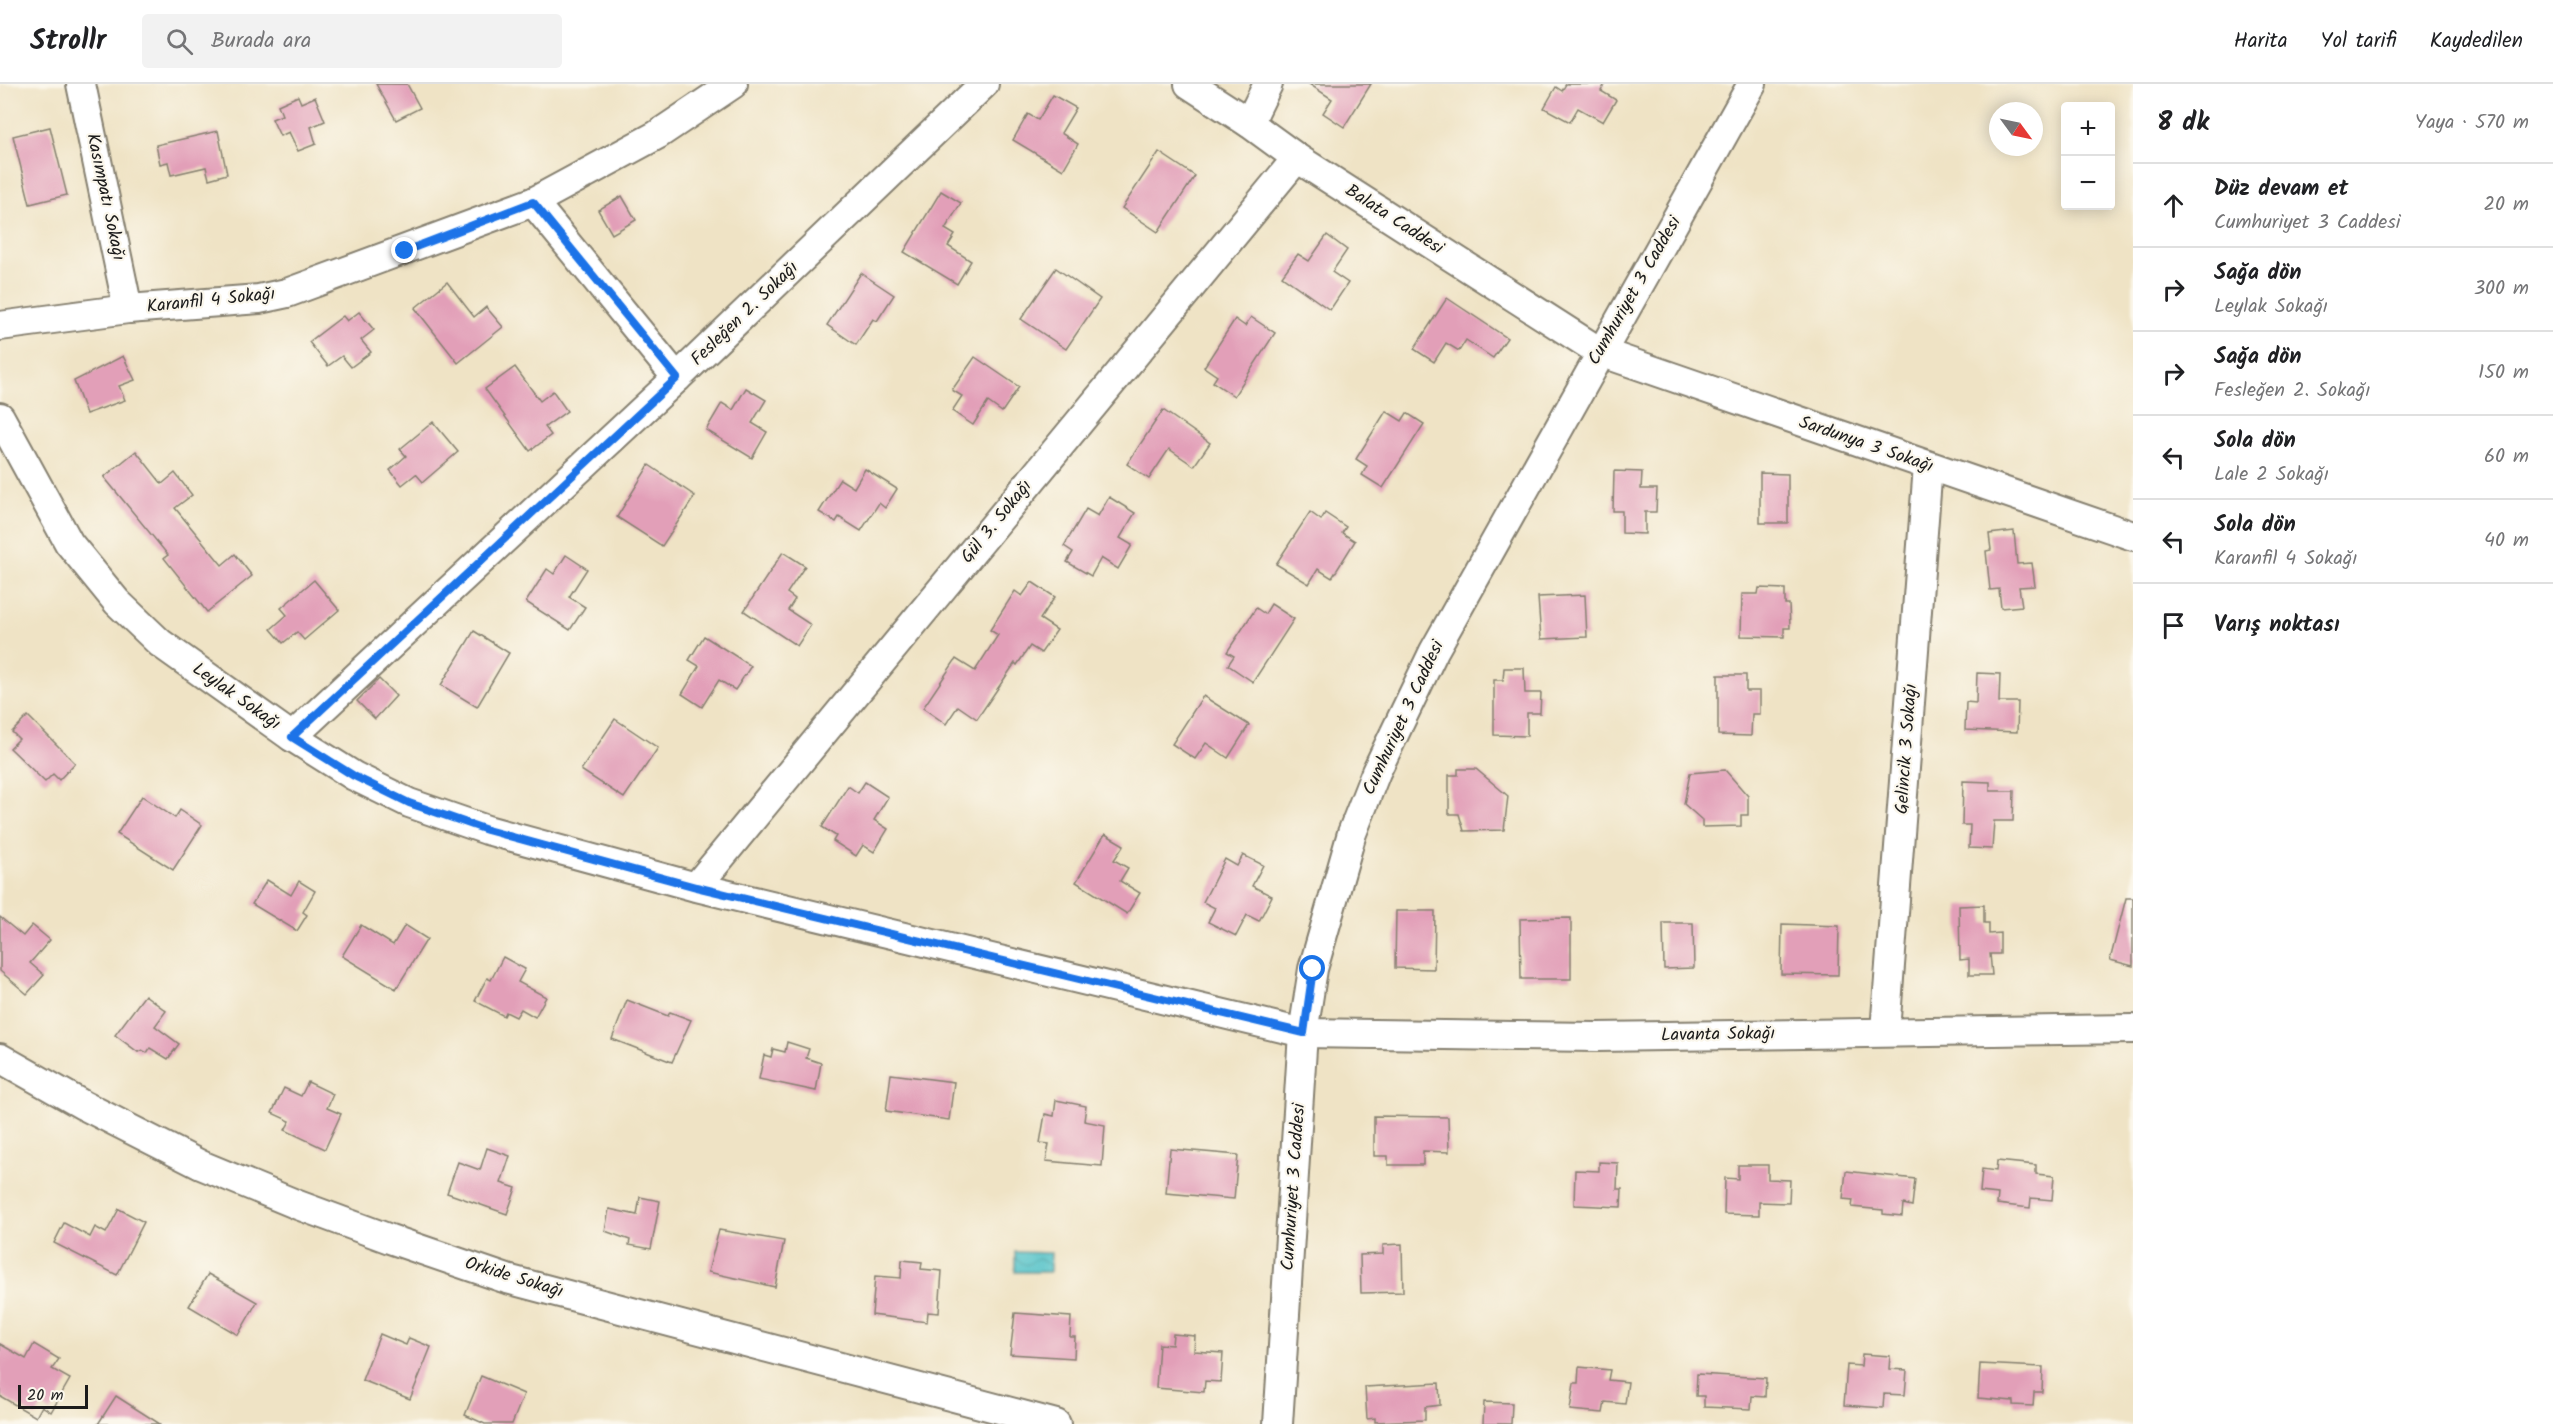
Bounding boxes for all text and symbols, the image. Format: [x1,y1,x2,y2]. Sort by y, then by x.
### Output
search box [142,14,562,68]
text: Strollr [30,19,106,64]
text: Burada ara [211,24,311,59]
icon: search [163,25,196,58]
text: Harita [2234,25,2288,58]
text: Yol tarifi [2321,25,2397,58]
text: Kaydedilen [2430,25,2523,58]
north arrow [1989,102,2043,156]
map controls [2061,102,2115,210]
button: + [2061,102,2115,156]
text: 8 dk [2157,102,2209,144]
text: Yaya · 570 m [2415,107,2529,139]
street label: Kasımpatı Sokağı [77,131,133,263]
button: − [2061,156,2115,210]
text: Düz devam et [2214,172,2348,207]
street label: Balata Caddesi [1339,177,1450,263]
icon: ahead [2157,189,2190,222]
text: 20 m [2483,189,2529,221]
text: Cumhuriyet 3 Caddesi [2214,207,2400,239]
street label: Cumhuriyet 3 Caddesi [1580,210,1690,371]
route end [391,237,417,263]
street label: Fesleğen 2. Sokağı [684,255,806,373]
text: Sağa dön [2214,256,2301,291]
icon: right [2157,273,2190,306]
text: 300 m [2474,273,2529,305]
street label: Karanfil 4 Sokağı [145,280,277,322]
text: Leylak Sokağı [2214,291,2328,323]
text: Sağa dön [2214,340,2301,375]
icon: right [2157,357,2190,390]
text: 150 m [2478,357,2529,389]
text: Fesleğen 2. Sokağı [2214,375,2370,407]
street label: Sardunya 3 Sokağı [1795,408,1937,482]
text: Sola dön [2214,424,2296,459]
icon: left [2157,441,2190,474]
text: 60 m [2484,441,2529,473]
text: Lale 2 Sokağı [2214,459,2329,491]
street label: Gül 3. Sokağı [954,474,1040,570]
text: Sola dön [2214,508,2296,543]
icon: left [2157,525,2190,558]
text: 40 m [2484,525,2529,557]
text: Karanfil 4 Sokağı [2214,543,2357,575]
text: Varış noktası [2214,608,2340,643]
icon: arrive [2157,609,2190,642]
street label: Cumhuriyet 3 Caddesi [1355,635,1453,800]
street label: Leylak Sokağı [186,656,286,738]
street label: Gelincik 3 Sokağı [1888,683,1926,815]
route start [1299,955,1325,981]
street label: Lavanta Sokağı [1661,1020,1775,1050]
street label: Cumhuriyet 3 Caddesi [1274,1102,1314,1272]
street label: Orkide Sokağı [461,1249,567,1307]
scale bar [18,1382,88,1410]
text: 20 m [27,1383,63,1408]

